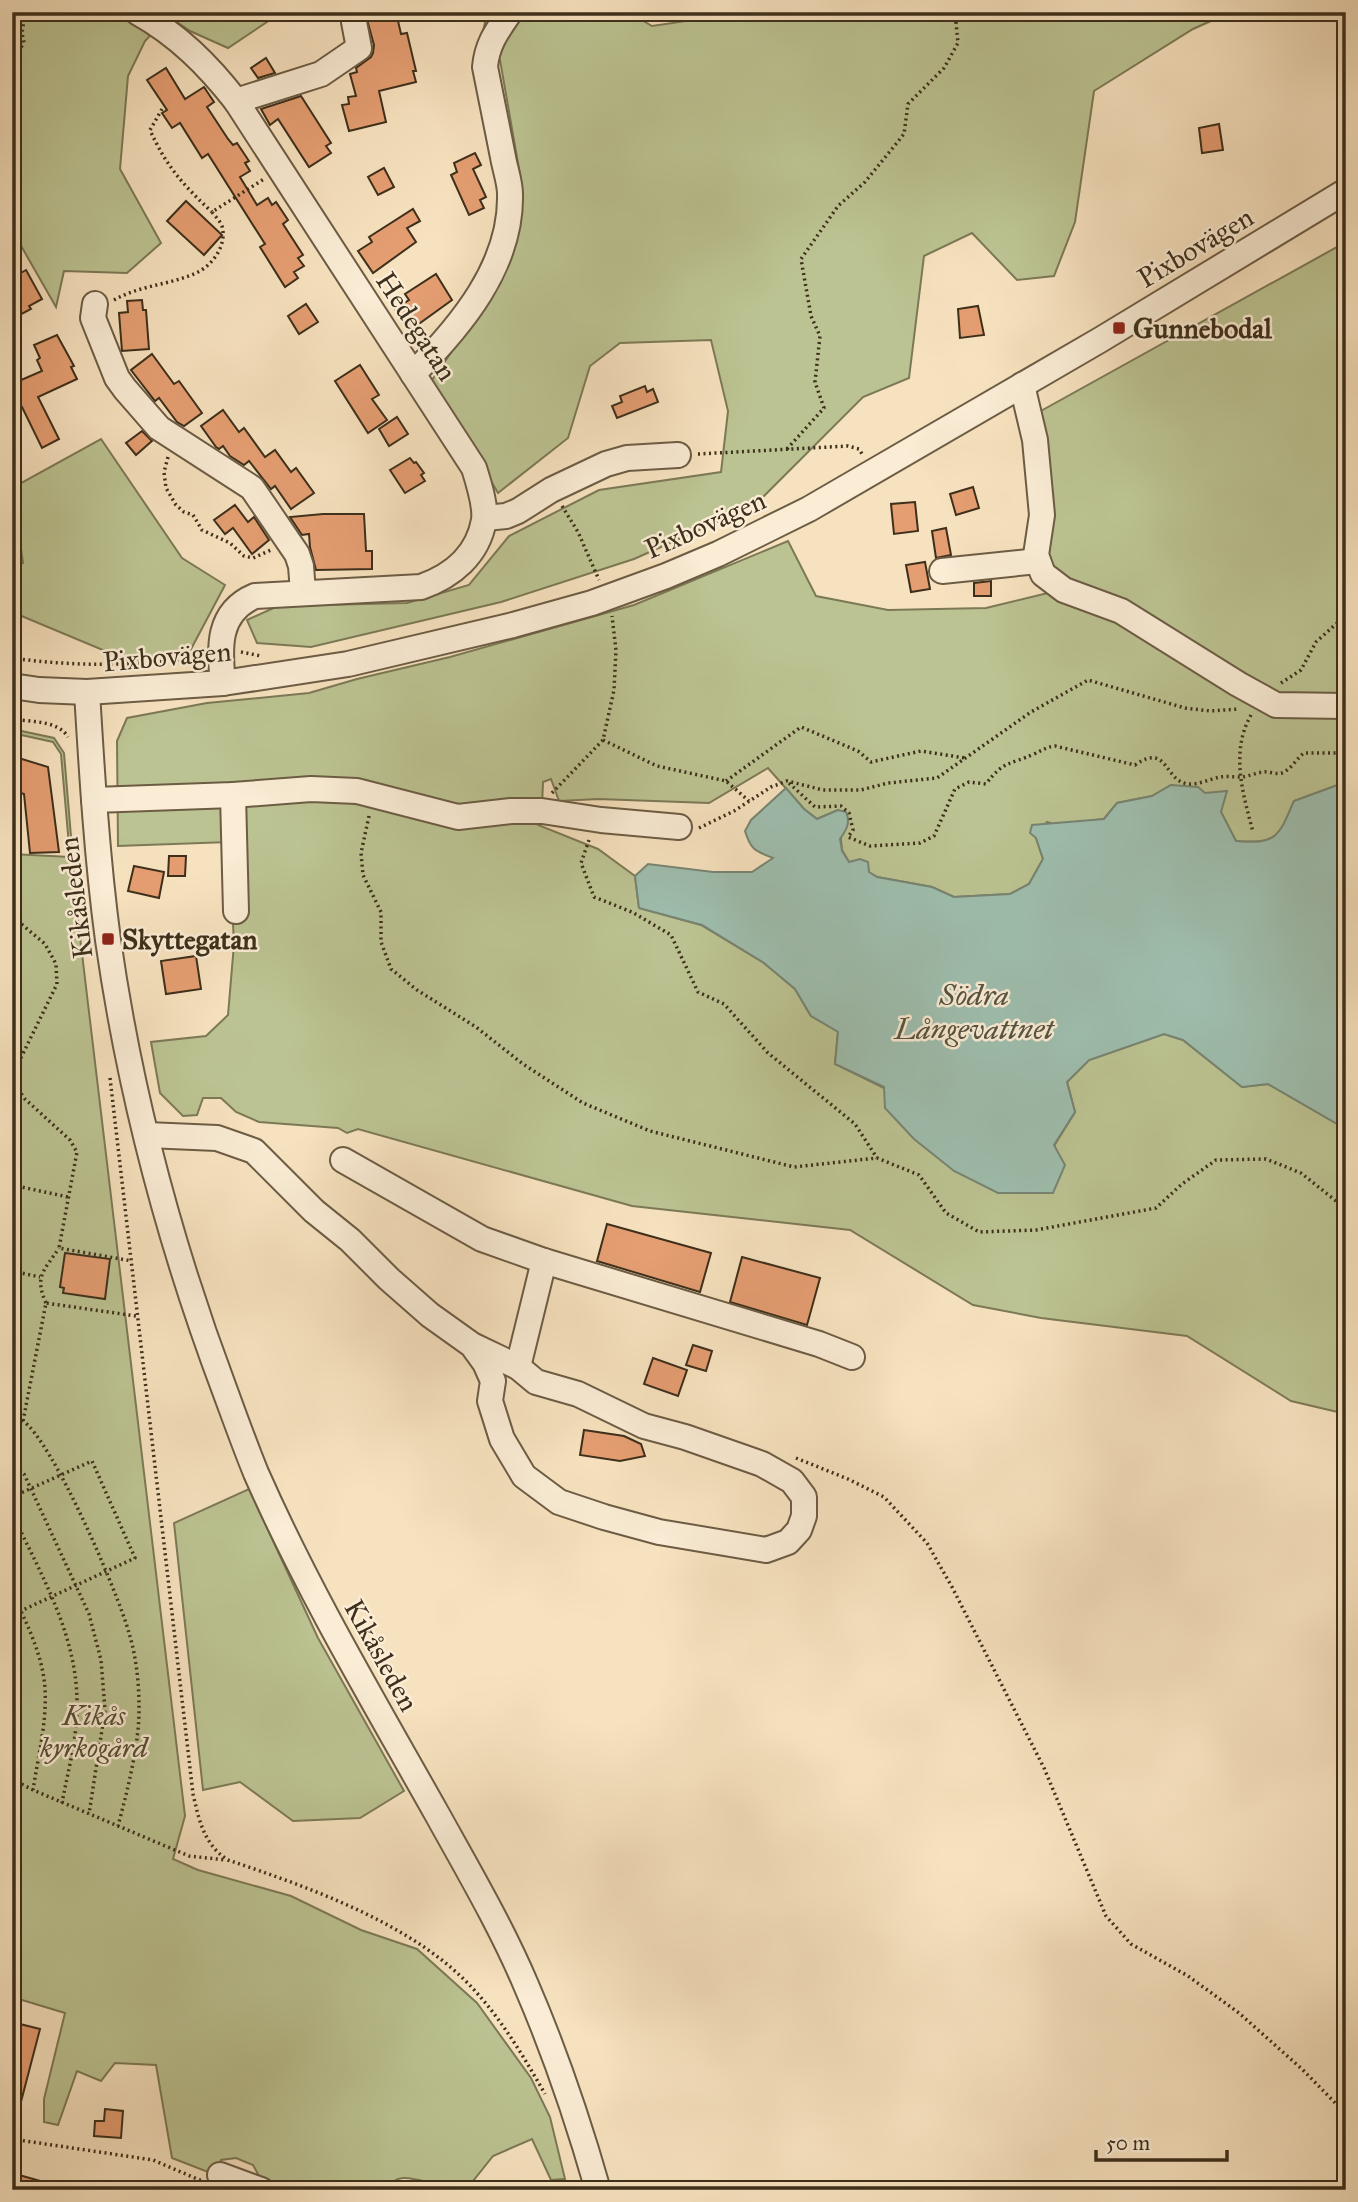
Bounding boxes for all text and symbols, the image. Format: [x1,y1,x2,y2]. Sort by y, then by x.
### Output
street label: Pixbovägen [1131,199,1260,296]
street label: Hedegatan [368,265,465,387]
place label: Gunnebodal [1133,311,1272,346]
marker: Gunnebodal [1111,320,1127,336]
street label: Pixbovägen [639,482,771,567]
street label: Pixbovägen [101,633,233,680]
street label: Kikåsleden [51,835,100,961]
place label: Skyttegatan [122,922,258,957]
marker: Skyttegatan [100,931,116,947]
water label: Södra Långevattnet [892,977,1055,1047]
street label: Kikåsleden [337,1593,427,1717]
park label: Kikås kyrkogård [39,1698,150,1765]
scale bar [1096,2118,1227,2162]
text: 50 m [1106,2130,1151,2156]

